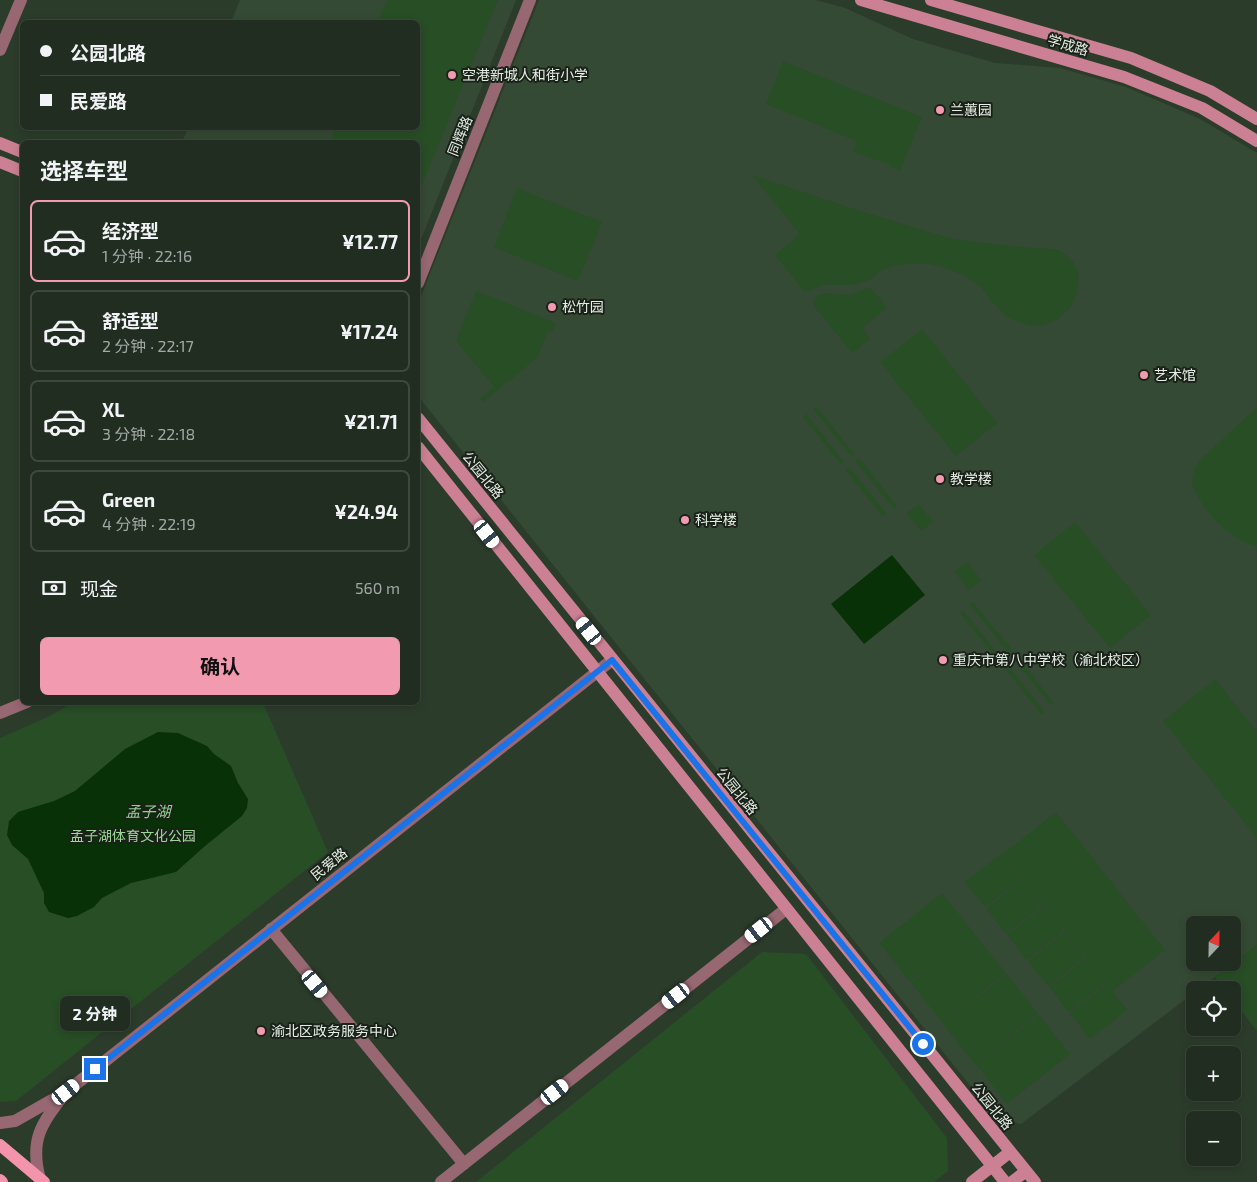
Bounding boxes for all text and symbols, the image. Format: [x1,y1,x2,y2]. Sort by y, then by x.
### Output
street label: 学成路 [1046,31,1091,58]
text: 公园北路 [70,41,146,64]
place label: 空港新城人和街小学 [462,66,588,83]
marker: 空港新城人和街小学 [446,69,458,81]
text: 民爱路 [70,89,127,112]
place label: 兰蕙园 [950,101,992,118]
marker: 兰蕙园 [934,104,946,116]
street label: 同辉路 [444,113,475,158]
text: 选择车型 [40,157,128,183]
icon: car [42,219,87,264]
text: 经济型 [102,219,159,242]
text: ¥12.77 [342,230,398,253]
text: 1 分钟 · 22:16 [102,246,192,265]
place label: 松竹园 [562,298,604,315]
marker: 松竹园 [546,301,558,313]
icon: car [42,309,87,354]
text: 舒适型 [102,309,159,332]
text: ¥17.24 [340,320,398,343]
text: 2 分钟 · 22:17 [102,336,194,355]
place label: 艺术馆 [1154,366,1196,383]
marker: 艺术馆 [1138,369,1150,381]
text: XL [102,398,124,421]
icon: car [42,399,87,444]
text: ¥21.71 [344,410,398,433]
text: 3 分钟 · 22:18 [102,424,195,443]
street label: 公园北路 [459,448,508,502]
place label: 教学楼 [950,470,992,487]
marker: 教学楼 [934,473,946,485]
text: Green [102,488,155,511]
icon: car [42,489,87,534]
text: ¥24.94 [334,500,398,523]
place label: 科学楼 [695,511,737,528]
text: 4 分钟 · 22:19 [102,514,196,533]
marker: 科学楼 [679,514,691,526]
car [471,518,502,550]
icon: cash [40,574,68,602]
text: 现金 [80,577,118,600]
text: 560 m [355,578,400,597]
car [573,615,604,647]
button: 确认 [40,637,400,695]
place label: 重庆市第八中学校（渝北校区） [953,651,1149,668]
marker: 重庆市第八中学校（渝北校区） [937,654,949,666]
street label: 公园北路 [713,764,762,818]
water label: 孟子湖 [125,802,172,820]
park label: 孟子湖体育文化公园 [70,827,196,844]
street label: 民爱路 [307,844,350,883]
car [742,915,775,945]
north arrow [1186,916,1241,971]
map controls [1186,916,1241,1166]
car [299,968,330,1000]
car [659,981,692,1011]
button: locate [1186,981,1241,1036]
callout: 2 分钟 [60,996,130,1032]
text: 2 分钟 [73,1004,117,1023]
place label: 渝北区政务服务中心 [271,1022,397,1039]
marker: 渝北区政务服务中心 [255,1025,267,1037]
route start [912,1033,934,1055]
button: + [1186,1046,1241,1101]
route end [84,1058,106,1080]
car [49,1077,82,1107]
car [538,1077,571,1107]
street label: 公园北路 [968,1079,1017,1133]
button: − [1186,1111,1241,1166]

